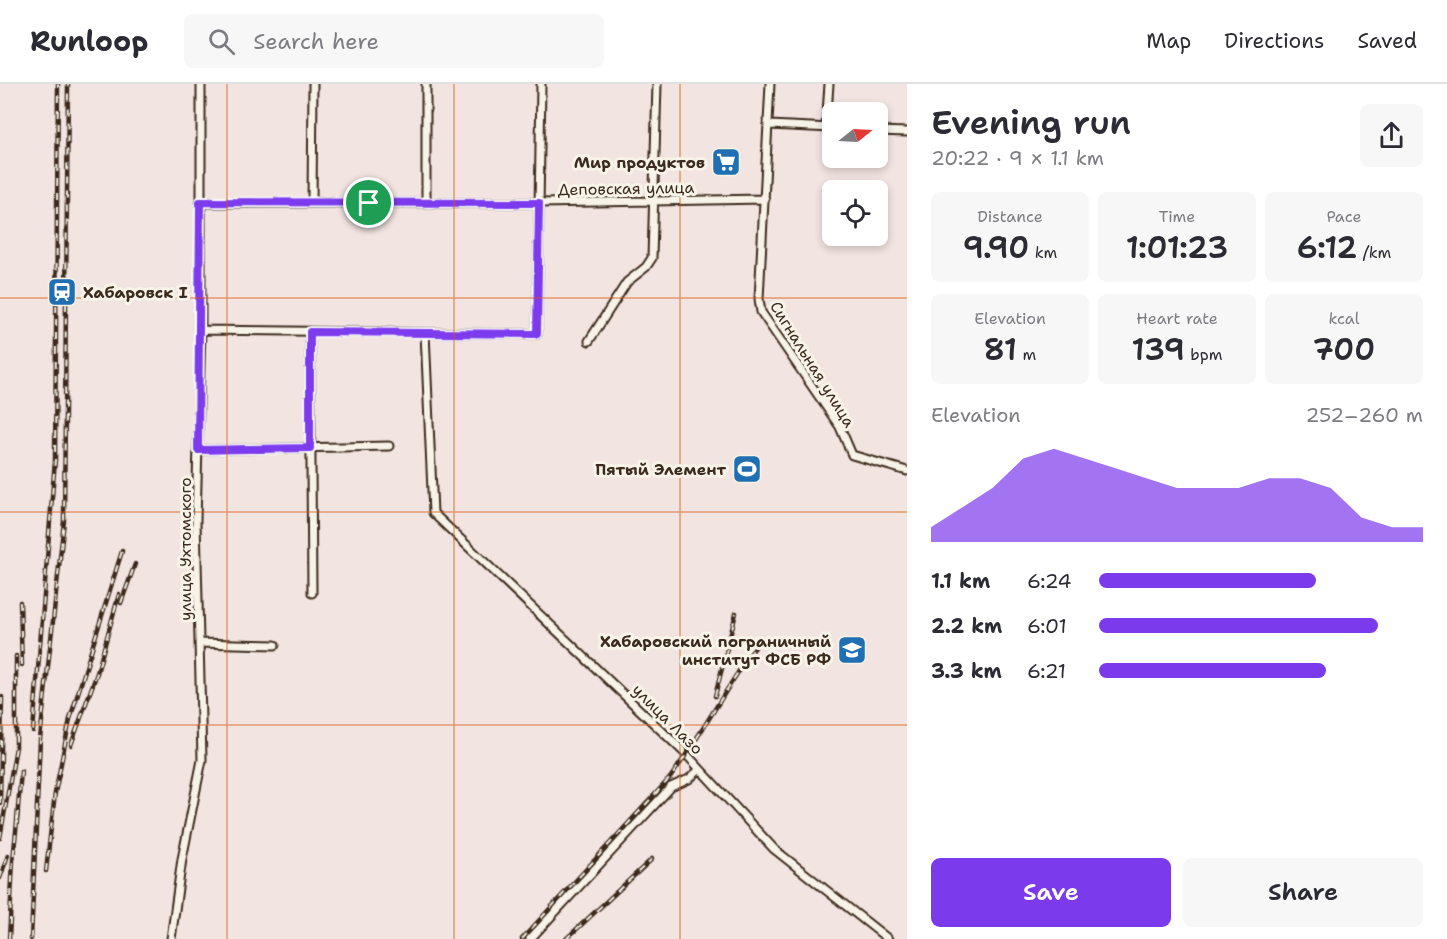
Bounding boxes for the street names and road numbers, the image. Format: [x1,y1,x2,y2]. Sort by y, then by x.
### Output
street label: Деповская улица [557,177,695,200]
street label: Сигнальная улица [765,297,860,431]
street label: улица Ухтомского [175,477,196,621]
street label: улица Лазо [628,679,708,759]

